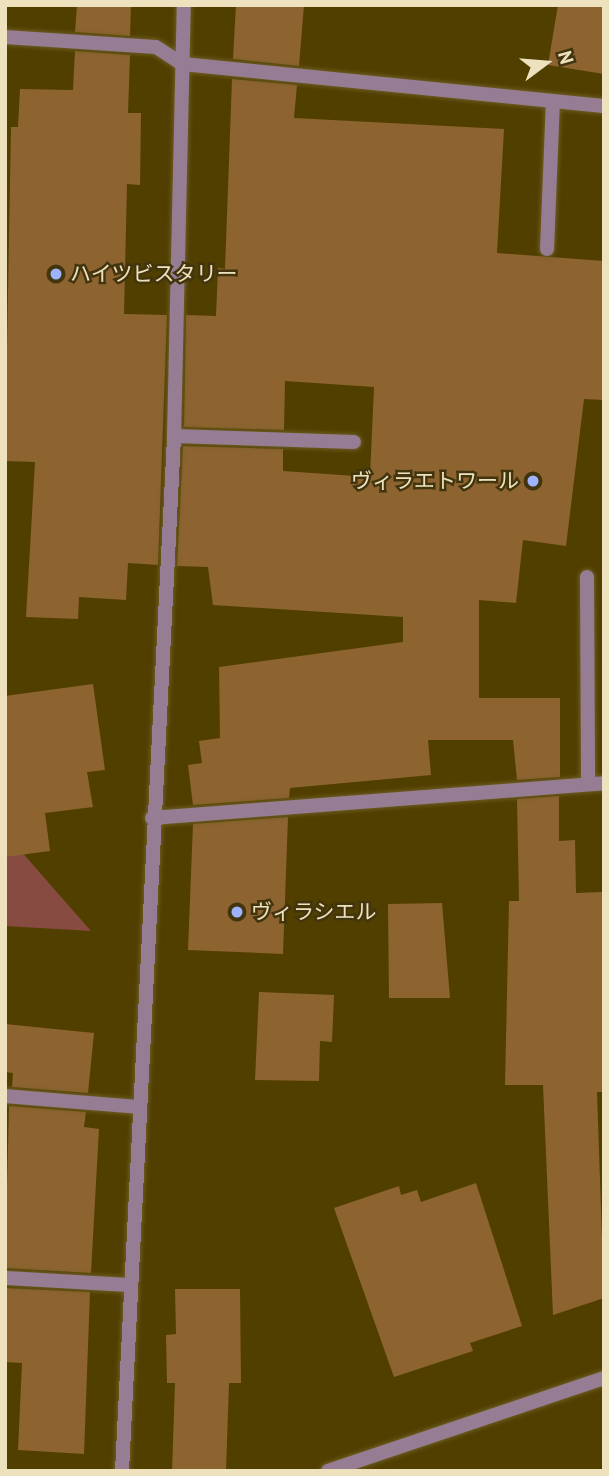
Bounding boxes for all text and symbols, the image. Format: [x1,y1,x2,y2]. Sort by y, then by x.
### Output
north arrow [511,28,581,98]
text: N [553,48,579,67]
place label: ハイツビスタリー [70,261,238,287]
marker: ハイツビスタリー [48,266,64,282]
place label: ヴィラエトワール [351,468,519,494]
marker: ヴィラエトワール [525,473,541,489]
place label: ヴィラシエル [251,899,377,925]
marker: ヴィラシエル [229,904,245,920]

